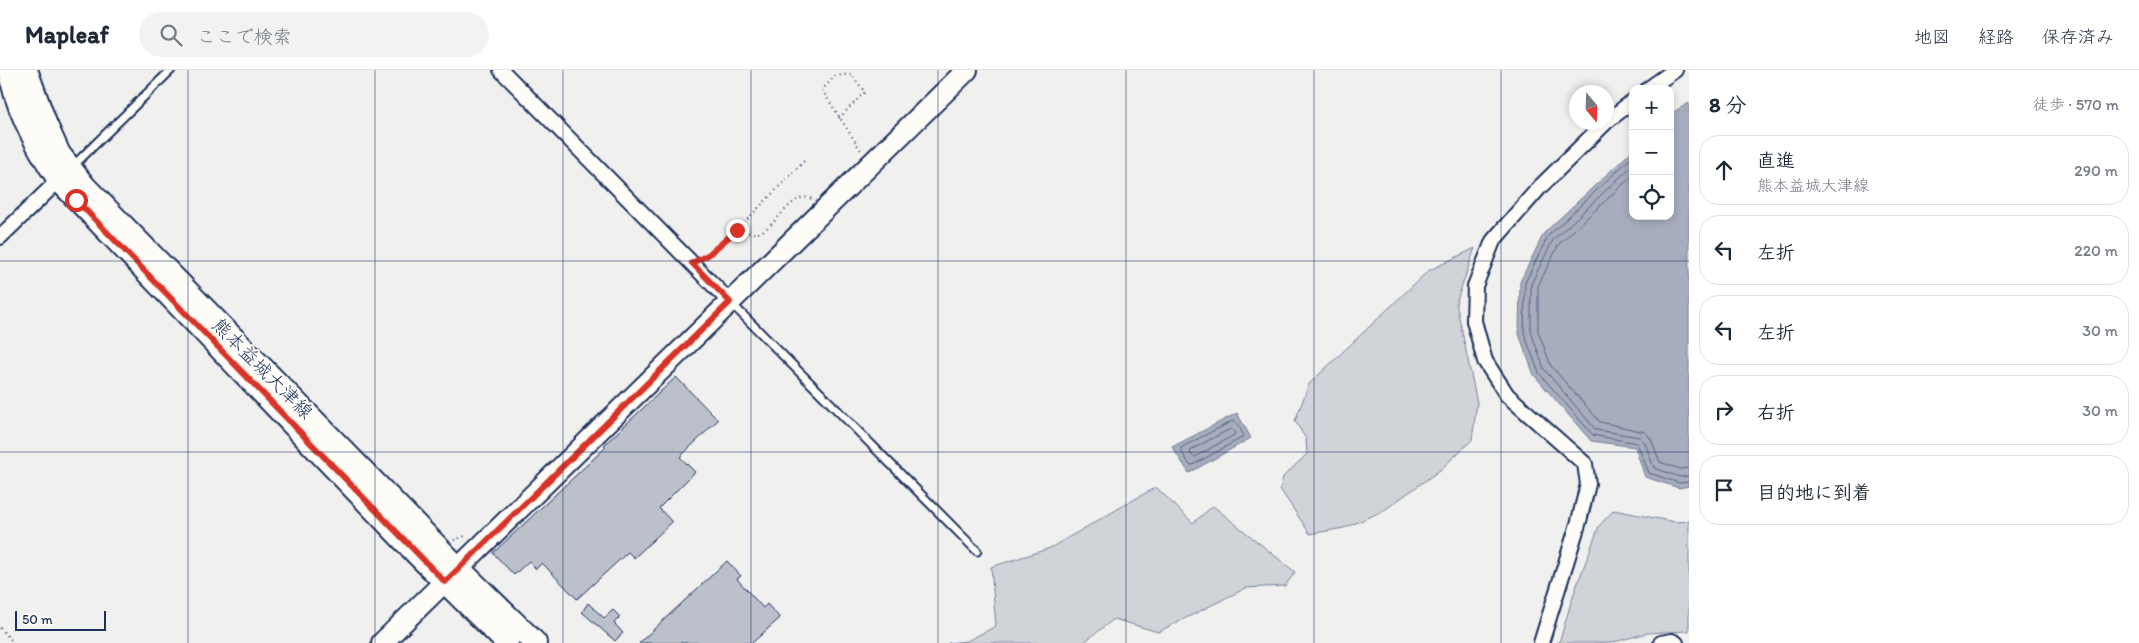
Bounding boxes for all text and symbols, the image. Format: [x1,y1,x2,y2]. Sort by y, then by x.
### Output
search box [139,12,489,57]
text: Mapleaf [25,20,109,49]
icon: search [157,21,185,49]
text: ここで検索 [197,25,292,48]
text: 地図 [1914,26,1950,48]
text: 経路 [1978,26,2014,48]
text: 保存済み [2042,26,2114,48]
north arrow [1569,85,1614,130]
map controls [1629,85,1674,220]
button: + [1629,85,1674,130]
text: 8 分 [1709,92,1746,117]
text: 徒歩 · 570 m [2033,95,2119,114]
button: − [1629,130,1674,175]
text: 直進 [1757,149,1795,172]
icon: ahead [1710,156,1738,184]
text: 290 m [2074,161,2118,180]
button: locate [1629,175,1674,220]
text: 熊本益城大津線 [1757,176,1869,195]
route start [65,189,88,212]
route end [726,219,749,242]
icon: left [1710,236,1738,264]
text: 左折 [1757,241,1795,264]
text: 220 m [2074,241,2118,260]
street label: 熊本益城大津線 [207,313,318,424]
icon: left [1710,316,1738,344]
text: 左折 [1757,321,1795,344]
text: 30 m [2082,321,2118,340]
icon: right [1710,396,1738,424]
text: 右折 [1757,401,1795,424]
text: 30 m [2082,401,2118,420]
icon: arrive [1710,476,1738,504]
text: 目的地に到着 [1757,481,1871,504]
scale bar [15,608,106,631]
text: 50 m [22,611,53,628]

